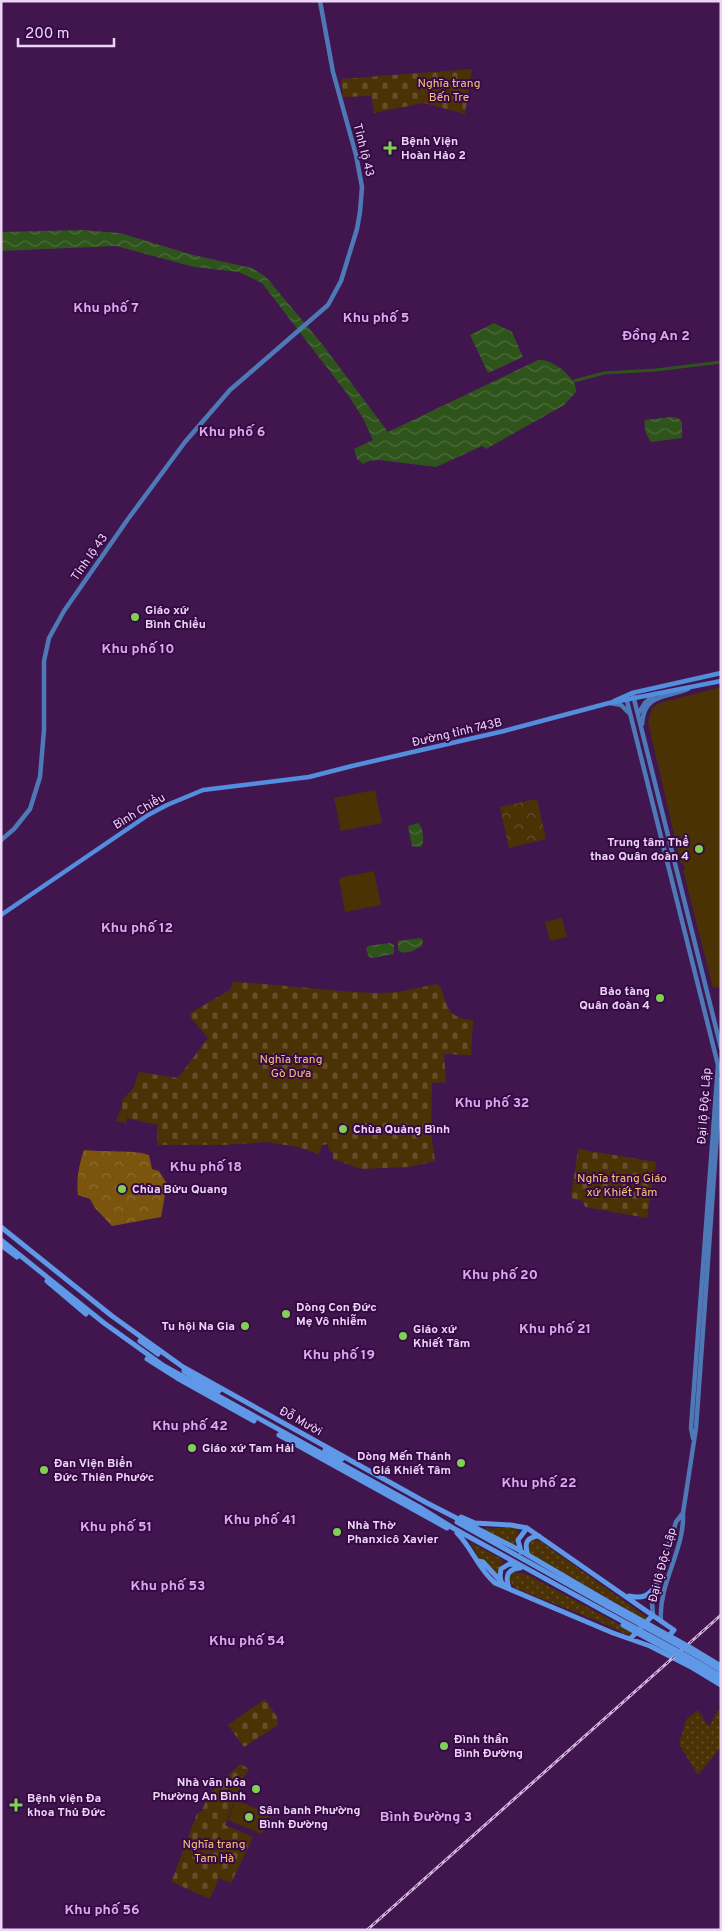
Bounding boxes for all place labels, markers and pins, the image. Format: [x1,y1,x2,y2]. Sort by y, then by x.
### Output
place label: Bệnh Viện Hoàn Hảo 2 [401,134,466,164]
marker: Bệnh Viện Hoàn Hảo 2 [383,141,397,155]
place label: Giáo xứ Bình Chiểu [145,603,206,633]
marker: Giáo xứ Bình Chiểu [129,611,141,623]
place label: Trung tâm Thể thao Quân đoàn 4 [590,835,689,865]
marker: Trung tâm Thể thao Quân đoàn 4 [693,843,705,855]
place label: Bảo tàng Quân đoàn 4 [579,984,650,1014]
marker: Bảo tàng Quân đoàn 4 [654,992,666,1004]
place label: Chùa Quảng Bình [353,1122,450,1138]
marker: Chùa Quảng Bình [337,1123,349,1135]
place label: Chùa Bửu Quang [132,1182,228,1198]
marker: Chùa Bửu Quang [116,1183,128,1195]
place label: Dòng Con Đức Mẹ Vô nhiễm [296,1300,377,1330]
marker: Dòng Con Đức Mẹ Vô nhiễm [280,1308,292,1320]
place label: Tu hội Na Gia [161,1319,235,1335]
marker: Tu hội Na Gia [239,1320,251,1332]
place label: Giáo xứ Khiết Tâm [413,1322,470,1352]
marker: Giáo xứ Khiết Tâm [397,1330,409,1342]
place label: Giáo xứ Tam Hải [202,1441,294,1457]
marker: Giáo xứ Tam Hải [186,1442,198,1454]
place label: Dòng Mến Thánh Giá Khiết Tâm [357,1449,451,1479]
place label: Đan Viện Biển Đức Thiên Phước [54,1456,154,1486]
marker: Dòng Mến Thánh Giá Khiết Tâm [455,1457,467,1469]
marker: Đan Viện Biển Đức Thiên Phước [38,1464,50,1476]
place label: Nhà Thờ Phanxicô Xavier [347,1518,439,1548]
marker: Nhà Thờ Phanxicô Xavier [331,1526,343,1538]
place label: Đình thần Bình Đường [454,1732,523,1762]
marker: Đình thần Bình Đường [438,1740,450,1752]
place label: Nhà văn hóa Phường An Bình [153,1775,246,1805]
marker: Nhà văn hóa Phường An Bình [250,1783,262,1795]
place label: Bệnh viện Đa khoa Thủ Đức [27,1791,106,1821]
marker: Bệnh viện Đa khoa Thủ Đức [9,1798,23,1812]
place label: Sân banh Phường Bình Đường [259,1803,360,1833]
marker: Sân banh Phường Bình Đường [243,1811,255,1823]

